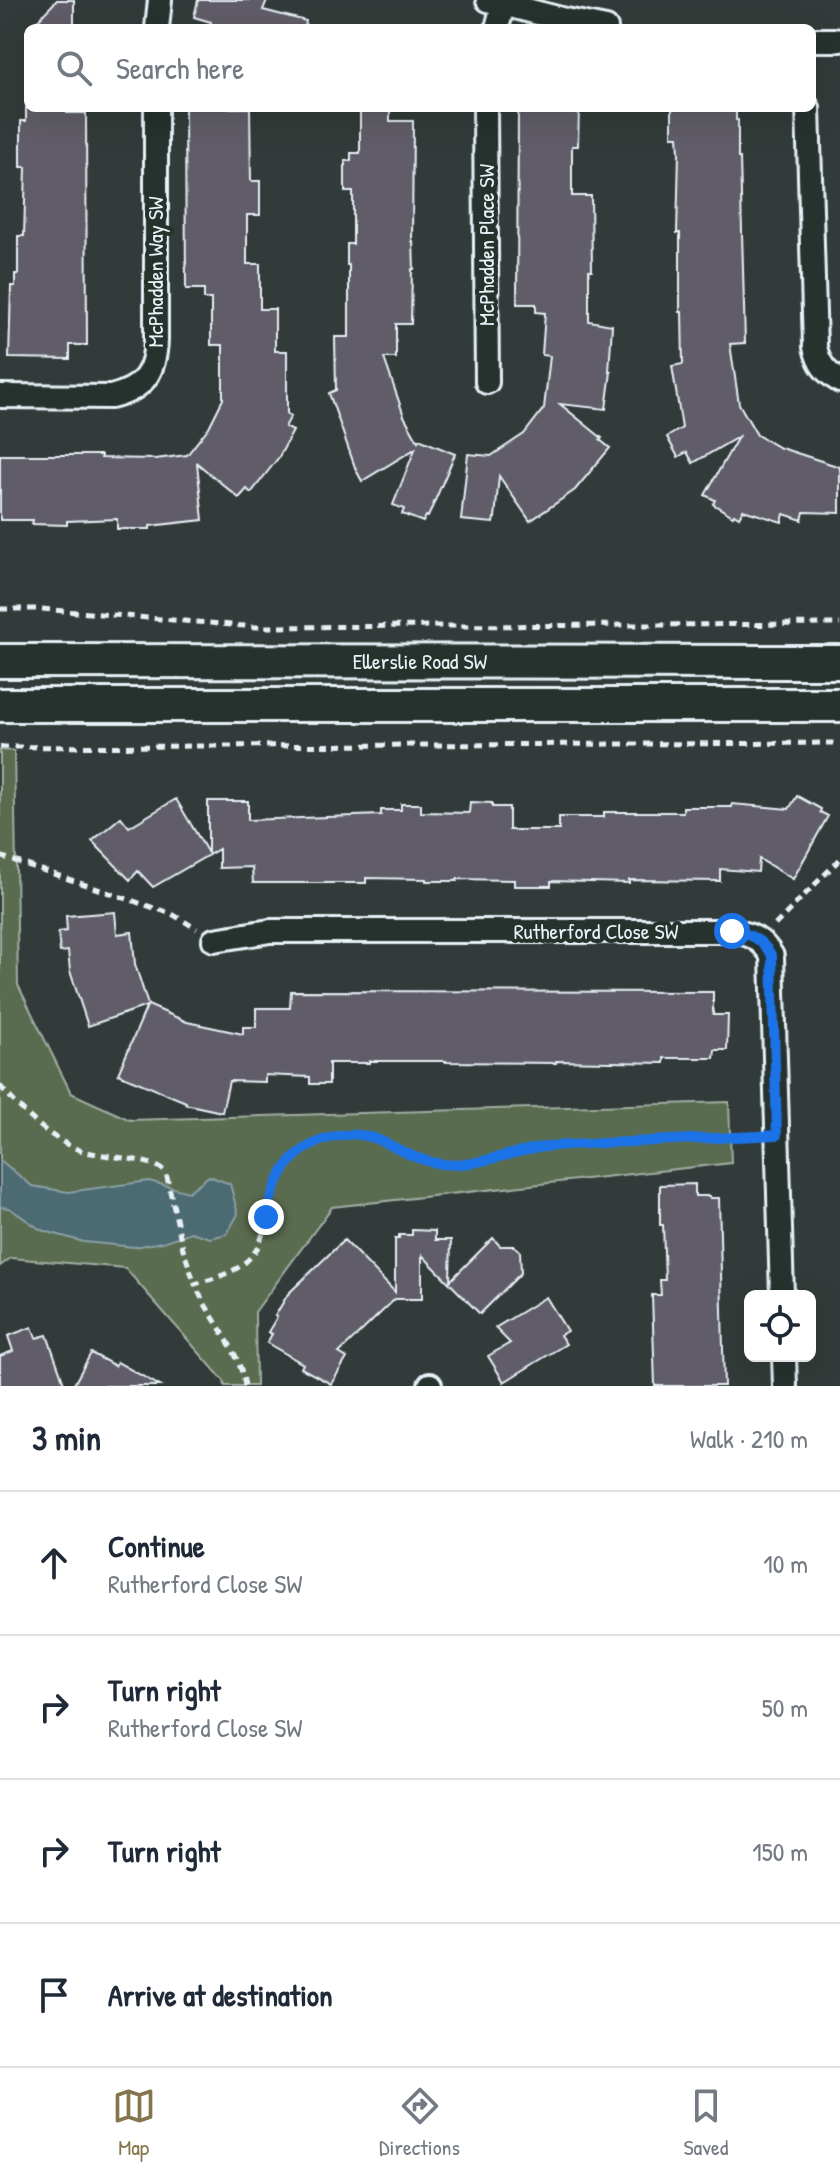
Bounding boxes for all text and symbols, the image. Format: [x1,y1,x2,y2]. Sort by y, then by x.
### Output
search box [24,24,816,112]
icon: search [52,46,96,90]
text: Search here [116,48,244,88]
street label: McPhadden Place SW [471,164,501,326]
street label: McPhadden Way SW [140,196,170,348]
street label: Ellerslie Road SW [353,646,488,676]
route start [714,913,750,949]
street label: Rutherford Close SW [514,916,679,946]
route end [248,1199,284,1235]
map controls [744,1290,816,1362]
button: locate [744,1290,816,1362]
text: 3 min [32,1415,101,1461]
text: Walk · 210 m [690,1421,808,1456]
text: Continue [108,1526,205,1566]
icon: ahead [32,1541,76,1585]
text: 10 m [763,1546,808,1581]
text: Rutherford Close SW [108,1566,302,1601]
text: Turn right [108,1670,221,1710]
icon: right [32,1685,76,1729]
text: 50 m [762,1690,808,1725]
text: Rutherford Close SW [108,1710,302,1745]
icon: right [32,1829,76,1873]
text: Turn right [108,1831,221,1871]
text: 150 m [752,1834,808,1869]
icon: arrive [32,1973,76,2017]
text: Arrive at destination [108,1975,333,2015]
tab: Map [112,2084,156,2162]
tab: Directions [379,2084,460,2162]
tab: Saved [683,2084,728,2162]

